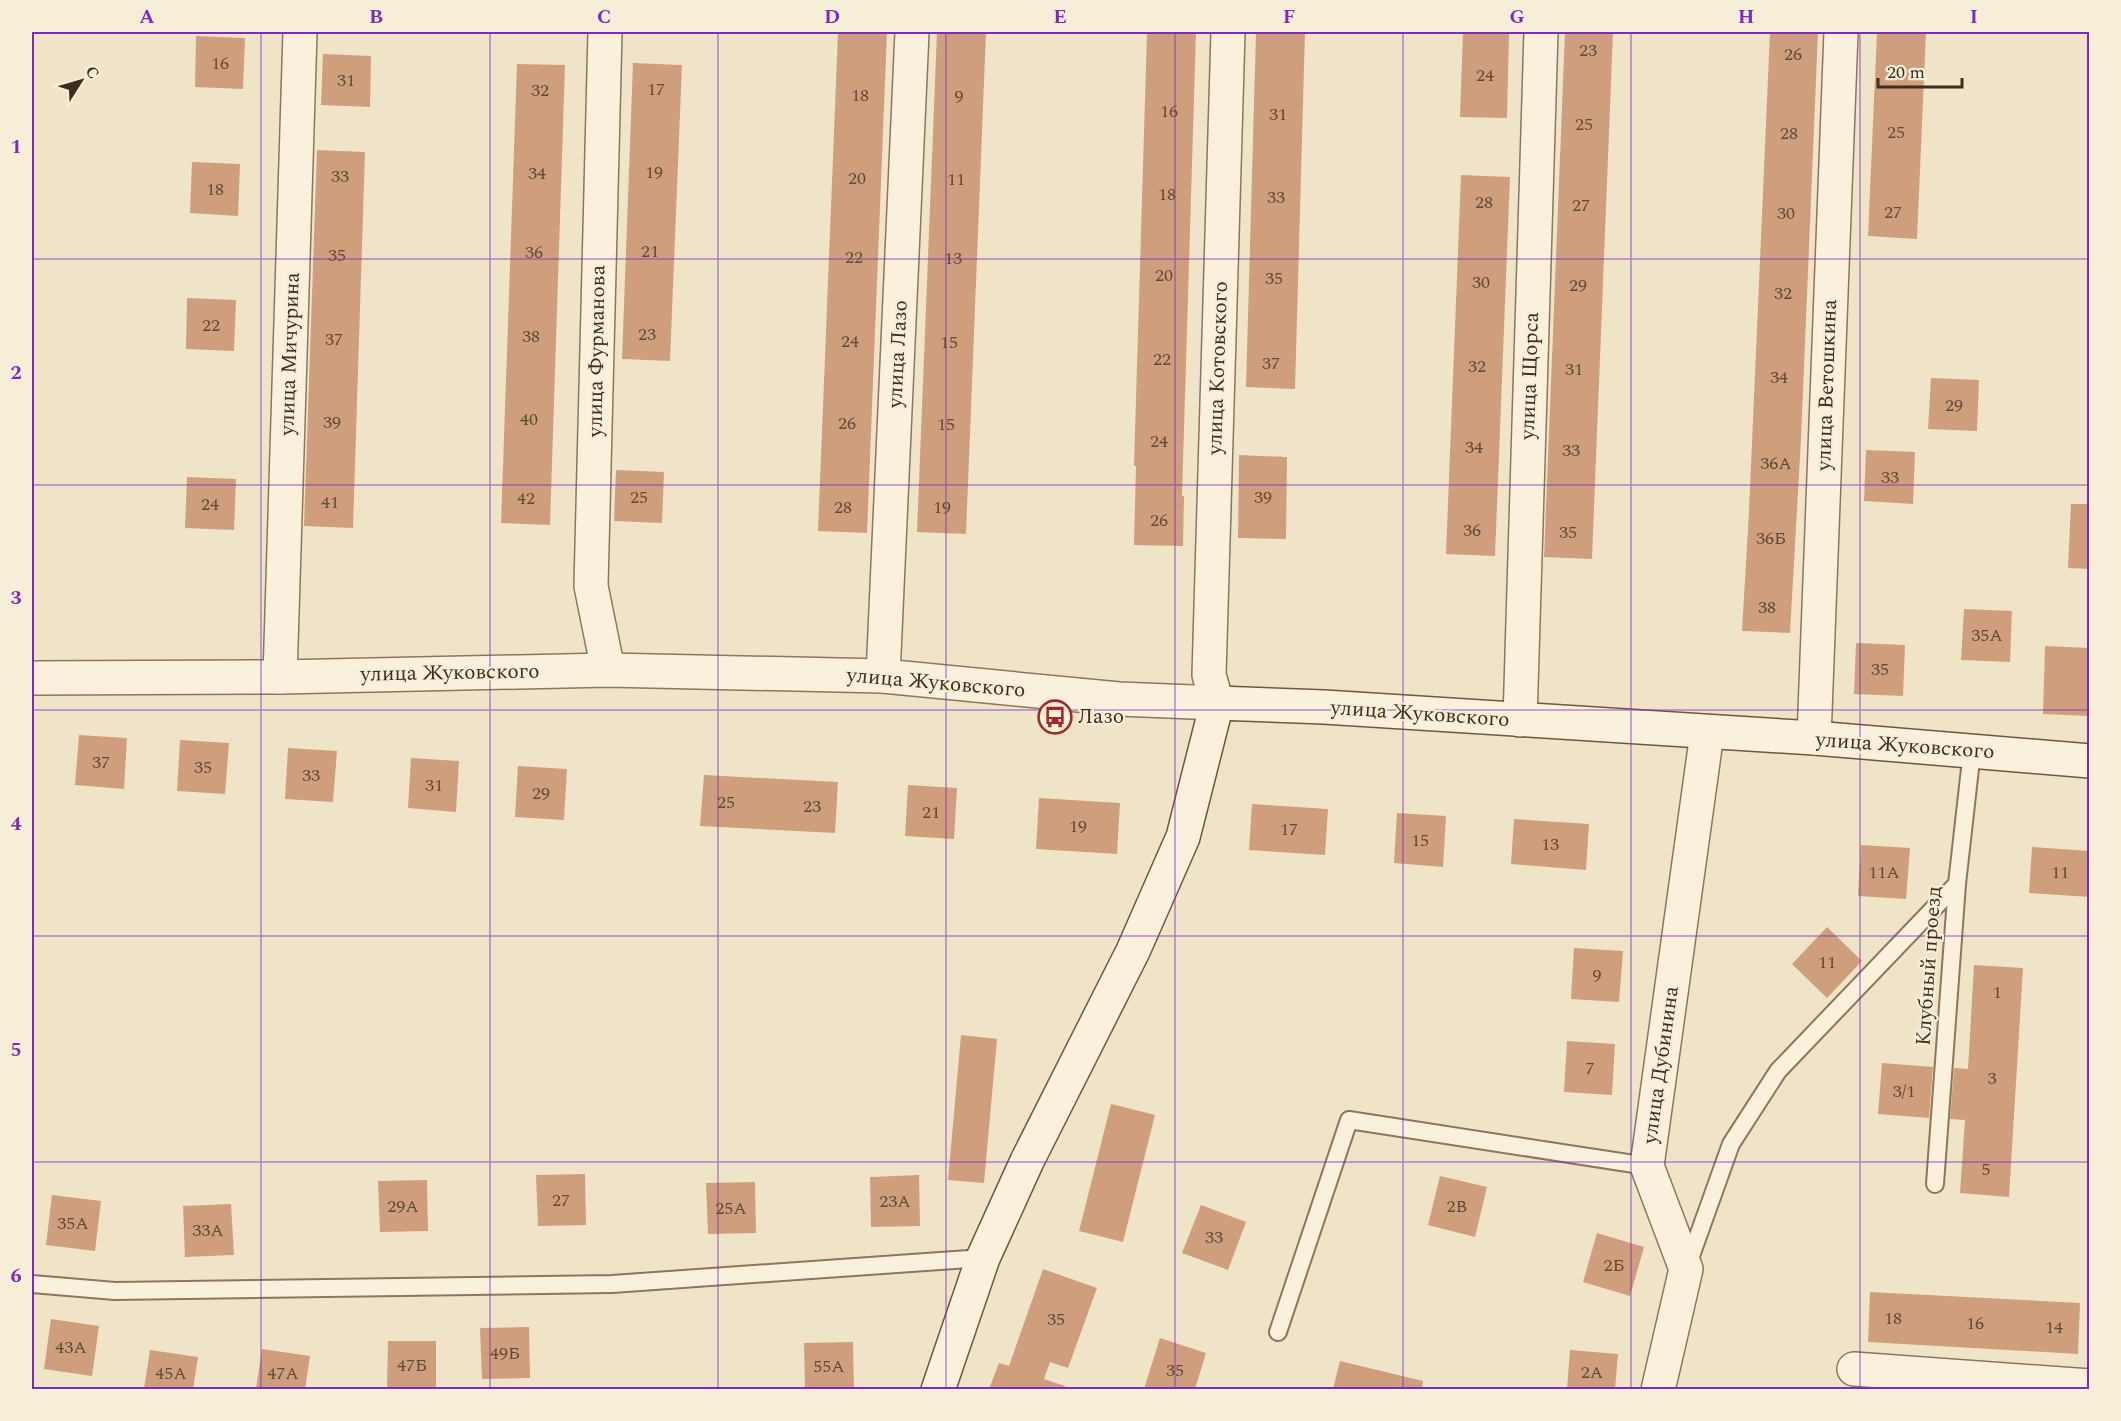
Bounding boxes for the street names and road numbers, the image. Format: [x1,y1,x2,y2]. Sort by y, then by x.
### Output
street label: улица Фурманова [579,264,615,438]
street label: улица Мичурина [271,271,309,437]
street label: улица Котовского [1199,281,1237,456]
street label: улица Ветошкина [1808,298,1846,472]
street label: улица Лазо [879,299,917,410]
street label: улица Щорса [1512,311,1548,441]
street label: улица Жуковского [359,655,540,691]
street label: улица Жуковского [844,659,1027,707]
street label: улица Жуковского [1329,692,1510,736]
street label: улица Жуковского [1814,724,1995,768]
street label: Клубный проезд [1907,885,1951,1047]
street label: улица Дубинина [1634,983,1688,1147]

